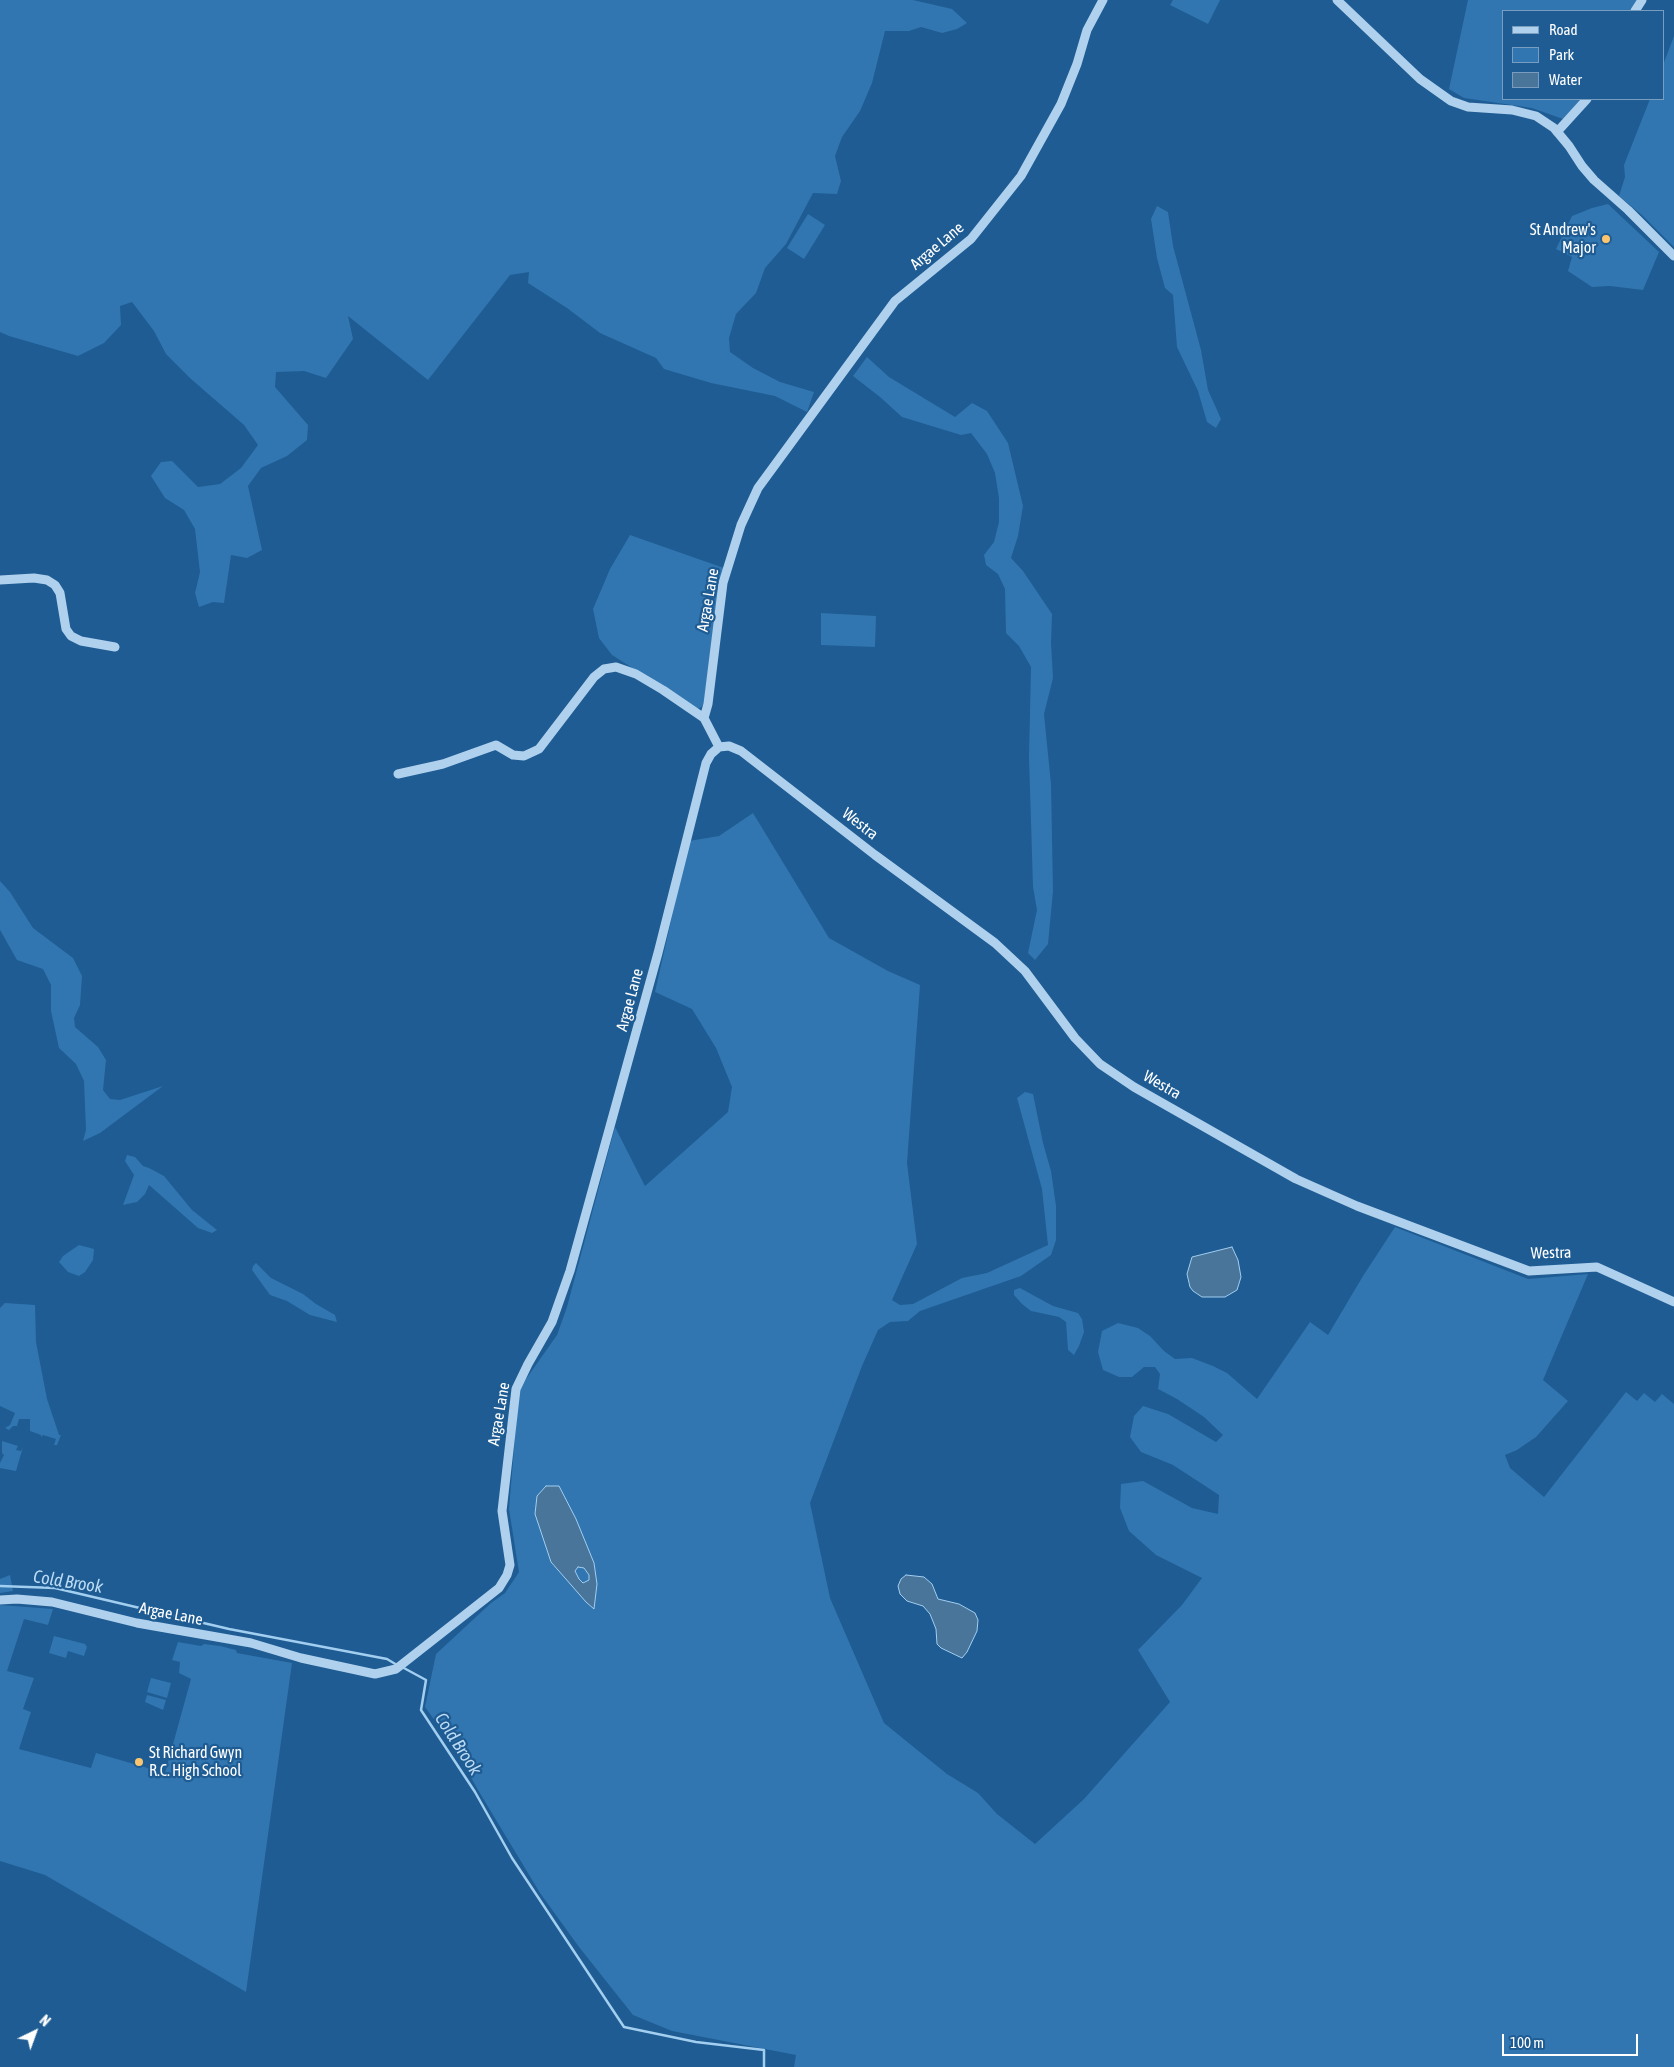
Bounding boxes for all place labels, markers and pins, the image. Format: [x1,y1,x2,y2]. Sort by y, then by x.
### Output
place label: St Andrew's Major [1530,220,1596,258]
marker: St Andrew's Major [1600,233,1612,245]
place label: St Richard Gwyn R.C. High School [149,1743,242,1781]
marker: St Richard Gwyn R.C. High School [133,1756,145,1768]

